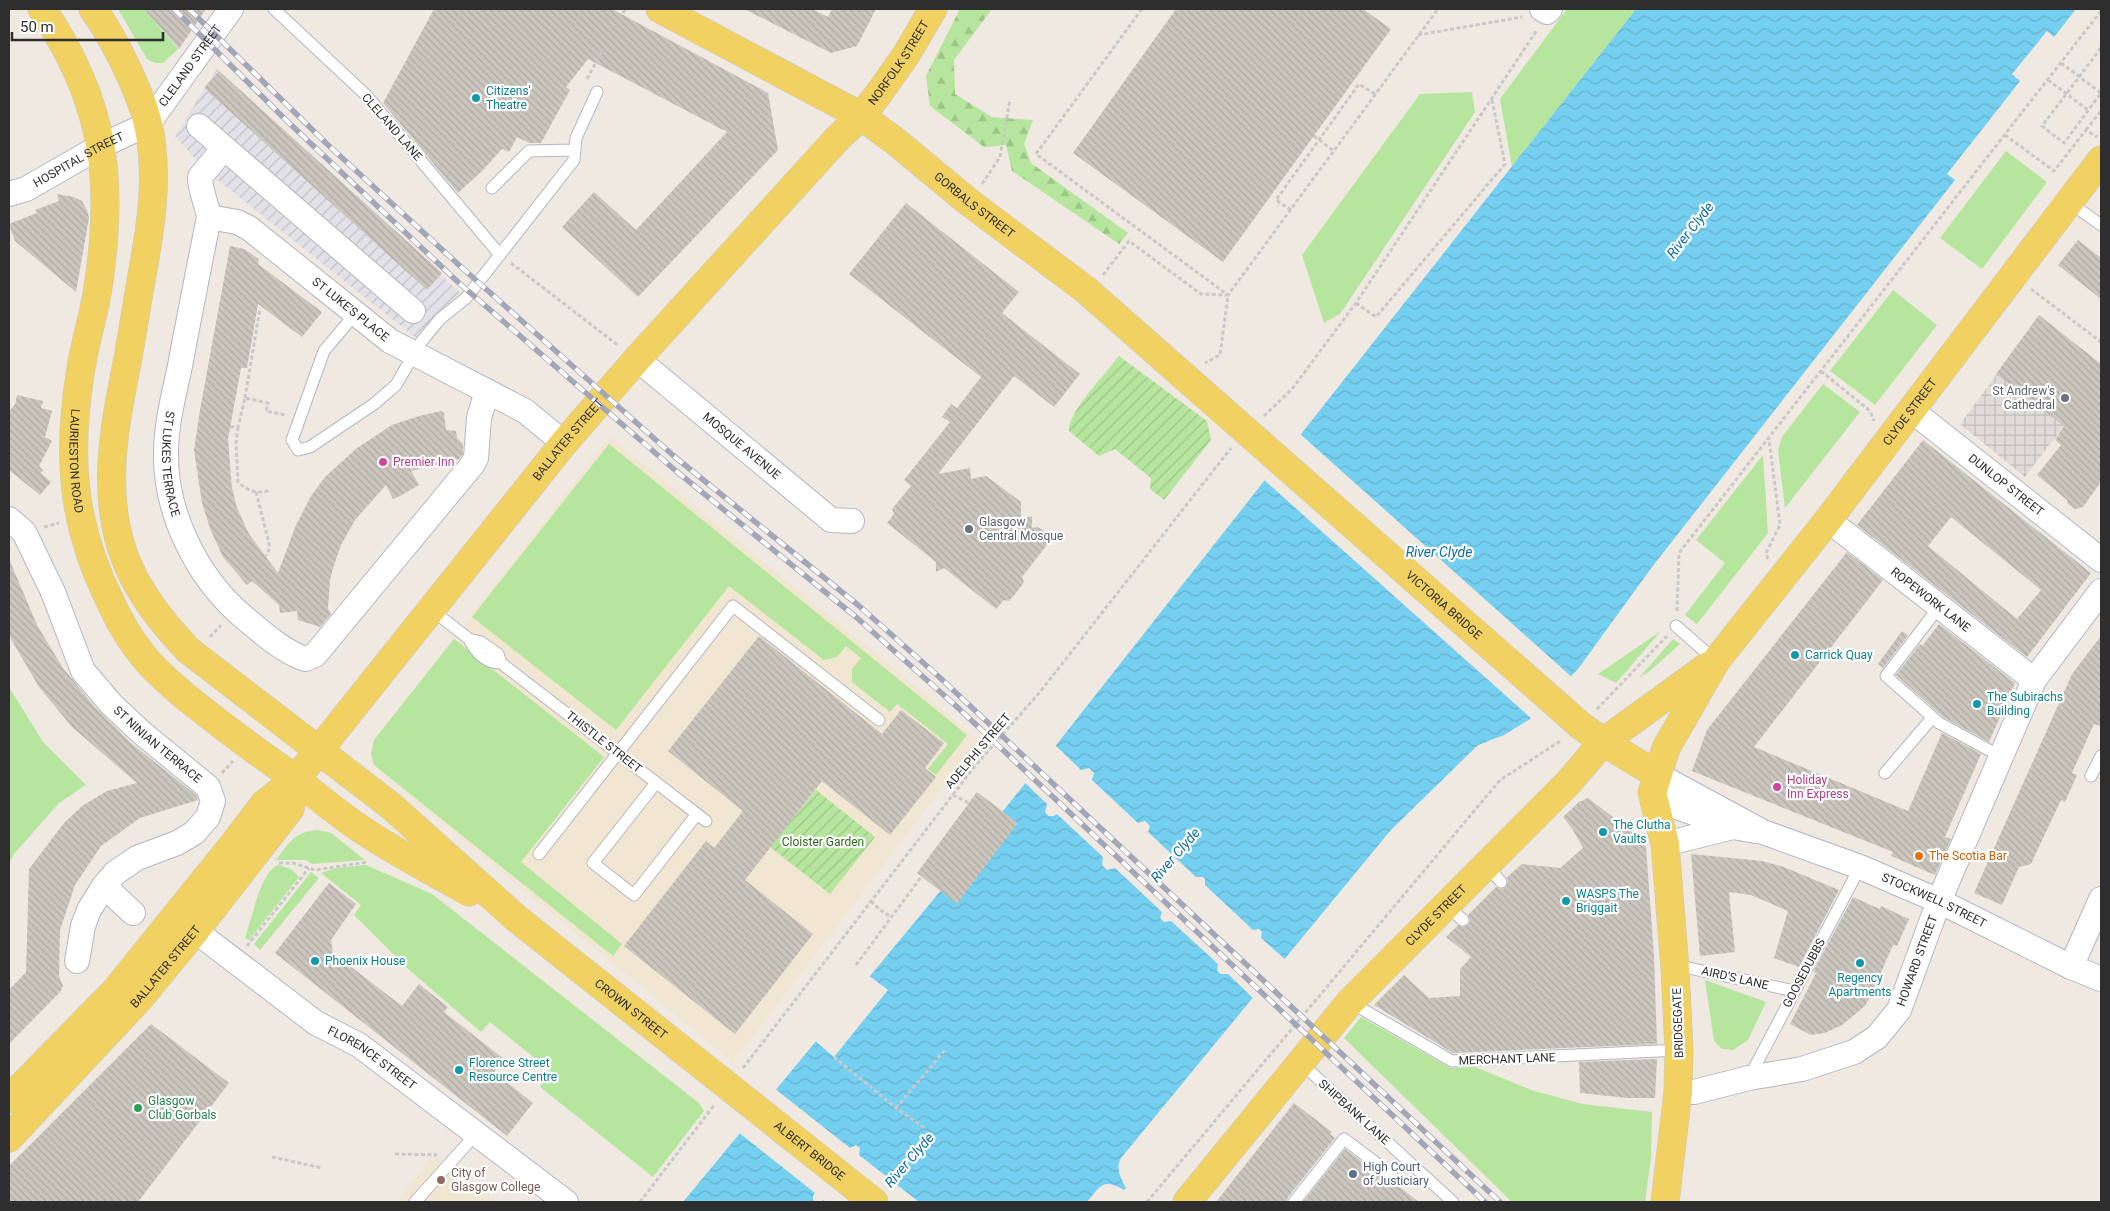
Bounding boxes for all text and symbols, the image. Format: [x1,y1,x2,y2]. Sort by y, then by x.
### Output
scale bar [12,10,164,42]
text: 50 m [20,18,54,36]
street label: NORFOLK STREET [865,18,932,108]
street label: CLELAND STREET [156,22,224,109]
place label: Citizens' Theatre [486,84,531,112]
street label: CLELAND LANE [359,90,425,164]
marker: Citizens' Theatre [470,92,482,104]
street label: HOSPITAL STREET [31,129,126,190]
street label: GORBALS STREET [931,169,1017,241]
water label: River Clyde [1663,199,1717,261]
street label: ST LUKE'S PLACE [309,274,392,344]
street label: CLYDE STREET [1880,376,1940,448]
place label: St Andrew's Cathedral [1993,384,2055,412]
marker: St Andrew's Cathedral [2059,392,2071,404]
street label: BALLATER STREET [530,396,606,483]
street label: LAURIESTON ROAD [67,408,86,514]
street label: ST LUKES TERRACE [159,410,183,519]
street label: MOSQUE AVENUE [700,410,783,482]
street label: DUNLOP STREET [1966,451,2046,519]
place label: Premier Inn [393,455,454,469]
marker: Premier Inn [377,456,389,468]
place label: Glasgow Central Mosque [979,515,1063,543]
marker: Glasgow Central Mosque [963,523,975,535]
water label: River Clyde [1406,544,1472,560]
street label: ROPEWORK LANE [1888,565,1973,635]
street label: VICTORIA BRIDGE [1403,568,1485,642]
place label: Carrick Quay [1805,648,1873,662]
marker: Carrick Quay [1789,649,1801,661]
place label: The Subirachs Building [1987,690,2063,718]
marker: The Subirachs Building [1971,698,1983,710]
street label: ST NINIAN TERRACE [111,703,205,786]
street label: THISTLE STREET [563,708,645,776]
street label: ADELPHI STREET [942,711,1014,791]
place label: Holiday Inn Express [1787,773,1849,801]
marker: Holiday Inn Express [1771,781,1783,793]
place label: The Clutha Vaults [1613,818,1671,846]
water label: River Clyde [1147,825,1203,885]
marker: The Clutha Vaults [1597,826,1609,838]
park label: Cloister Garden [782,835,864,849]
place label: The Scotia Bar [1929,849,2007,863]
marker: The Scotia Bar [1913,850,1925,862]
street label: STOCKWELL STREET [1880,870,1989,931]
street label: CLYDE STREET [1403,882,1469,949]
place label: WASPS The Briggait [1576,887,1639,915]
marker: WASPS The Briggait [1560,895,1572,907]
street label: HOWARD STREET [1894,913,1940,1008]
street label: BALLATER STREET [127,923,203,1011]
street label: GOOSEDUBBS [1780,936,1828,1010]
place label: Phoenix House [325,954,405,968]
marker: Phoenix House [309,955,321,967]
marker: Regency Apartments [1854,957,1866,969]
street label: AIRD'S LANE [1700,963,1770,993]
place label: Regency Apartments [1828,971,1892,999]
street label: CROWN STREET [592,976,670,1042]
street label: BRIDGEGATE [1670,987,1686,1058]
street label: FLORENCE STREET [325,1023,419,1093]
street label: MERCHANT LANE [1458,1050,1556,1068]
place label: Florence Street Resource Centre [469,1056,557,1084]
marker: Florence Street Resource Centre [453,1064,465,1076]
street label: SHIPBANK LANE [1316,1076,1393,1148]
place label: Glasgow Club Gorbals [148,1094,217,1122]
marker: Glasgow Club Gorbals [132,1102,144,1114]
street label: ALBERT BRIDGE [771,1119,848,1183]
water label: River Clyde [881,1130,937,1190]
place label: High Court of Justiciary [1363,1160,1429,1188]
place label: City of Glasgow College [451,1166,540,1194]
marker: High Court of Justiciary [1347,1168,1359,1180]
marker: City of Glasgow College [435,1174,447,1186]

